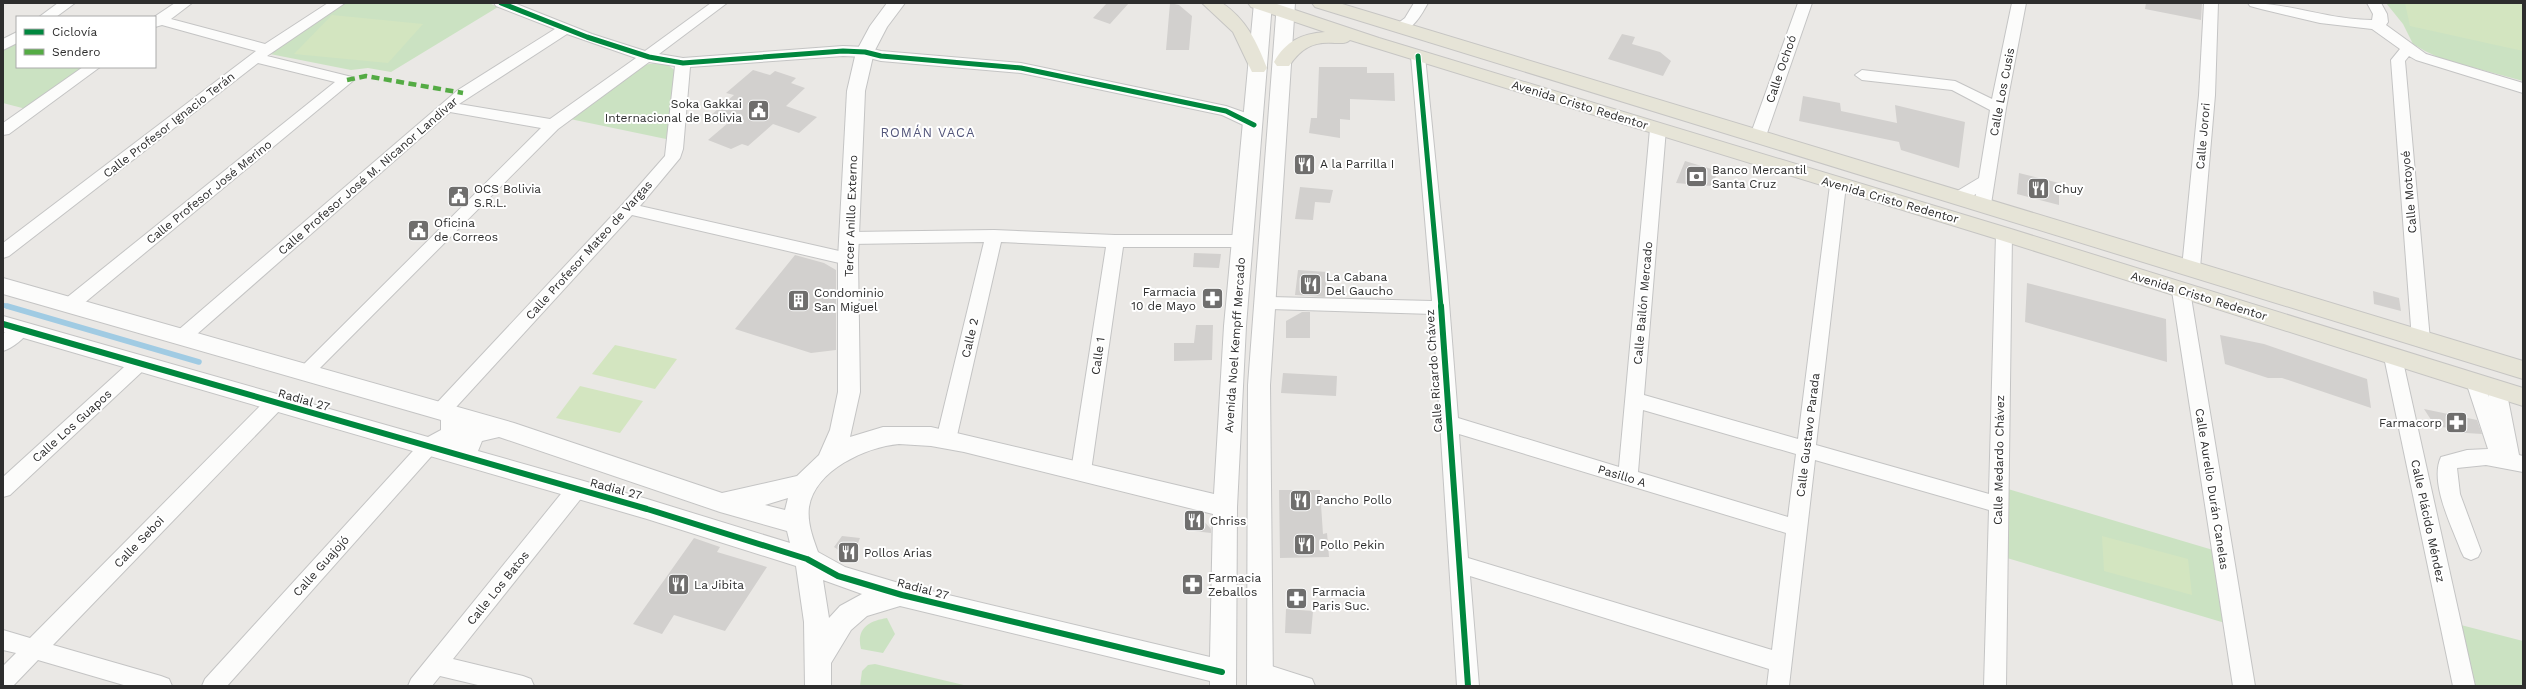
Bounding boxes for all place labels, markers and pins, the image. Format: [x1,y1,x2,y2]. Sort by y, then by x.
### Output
place label: Soka Gakkai Internacional de Bolivia [605,97,742,125]
public building icon: Soka Gakkai Internacional de Bolivia [745,98,771,124]
restaurant icon: A la Parrilla I [1292,151,1318,177]
place label: A la Parrilla I [1320,157,1394,171]
place label: Banco Mercantil Santa Cruz [1712,163,1807,191]
bank icon: Banco Mercantil Santa Cruz [1684,164,1710,190]
restaurant icon: Chuy [2026,176,2052,202]
place label: OCS Bolivia S.R.L. [474,182,541,210]
place label: Chuy [2054,182,2084,196]
public building icon: OCS Bolivia S.R.L. [446,183,472,209]
place label: Oficina de Correos [434,216,498,244]
public building icon: Oficina de Correos [406,217,432,243]
place label: La Cabana Del Gaucho [1326,270,1393,298]
restaurant icon: La Cabana Del Gaucho [1298,271,1324,297]
place label: Farmacia 10 de Mayo [1131,285,1196,313]
place label: Condominio San Miguel [814,286,884,314]
pharmacy icon: Farmacia 10 de Mayo [1199,286,1225,312]
building icon: Condominio San Miguel [785,287,811,313]
pharmacy icon: Farmacorp [2444,410,2470,436]
place label: Farmacorp [2379,416,2442,430]
restaurant icon: Pancho Pollo [1287,487,1313,513]
place label: Pancho Pollo [1316,493,1392,507]
restaurant icon: Chriss [1182,508,1208,534]
place label: Chriss [1210,514,1246,528]
restaurant icon: Pollo Pekin [1291,532,1317,558]
place label: Pollo Pekin [1320,538,1385,552]
restaurant icon: Pollos Arias [836,540,862,566]
place label: Pollos Arias [864,546,932,560]
place label: Farmacia Zeballos [1208,571,1262,599]
restaurant icon: La Jibita [665,572,691,598]
pharmacy icon: Farmacia Zeballos [1180,572,1206,598]
place label: La Jibita [694,578,744,592]
place label: Farmacia Paris Suc. [1312,585,1370,613]
pharmacy icon: Farmacia Paris Suc. [1284,586,1310,612]

